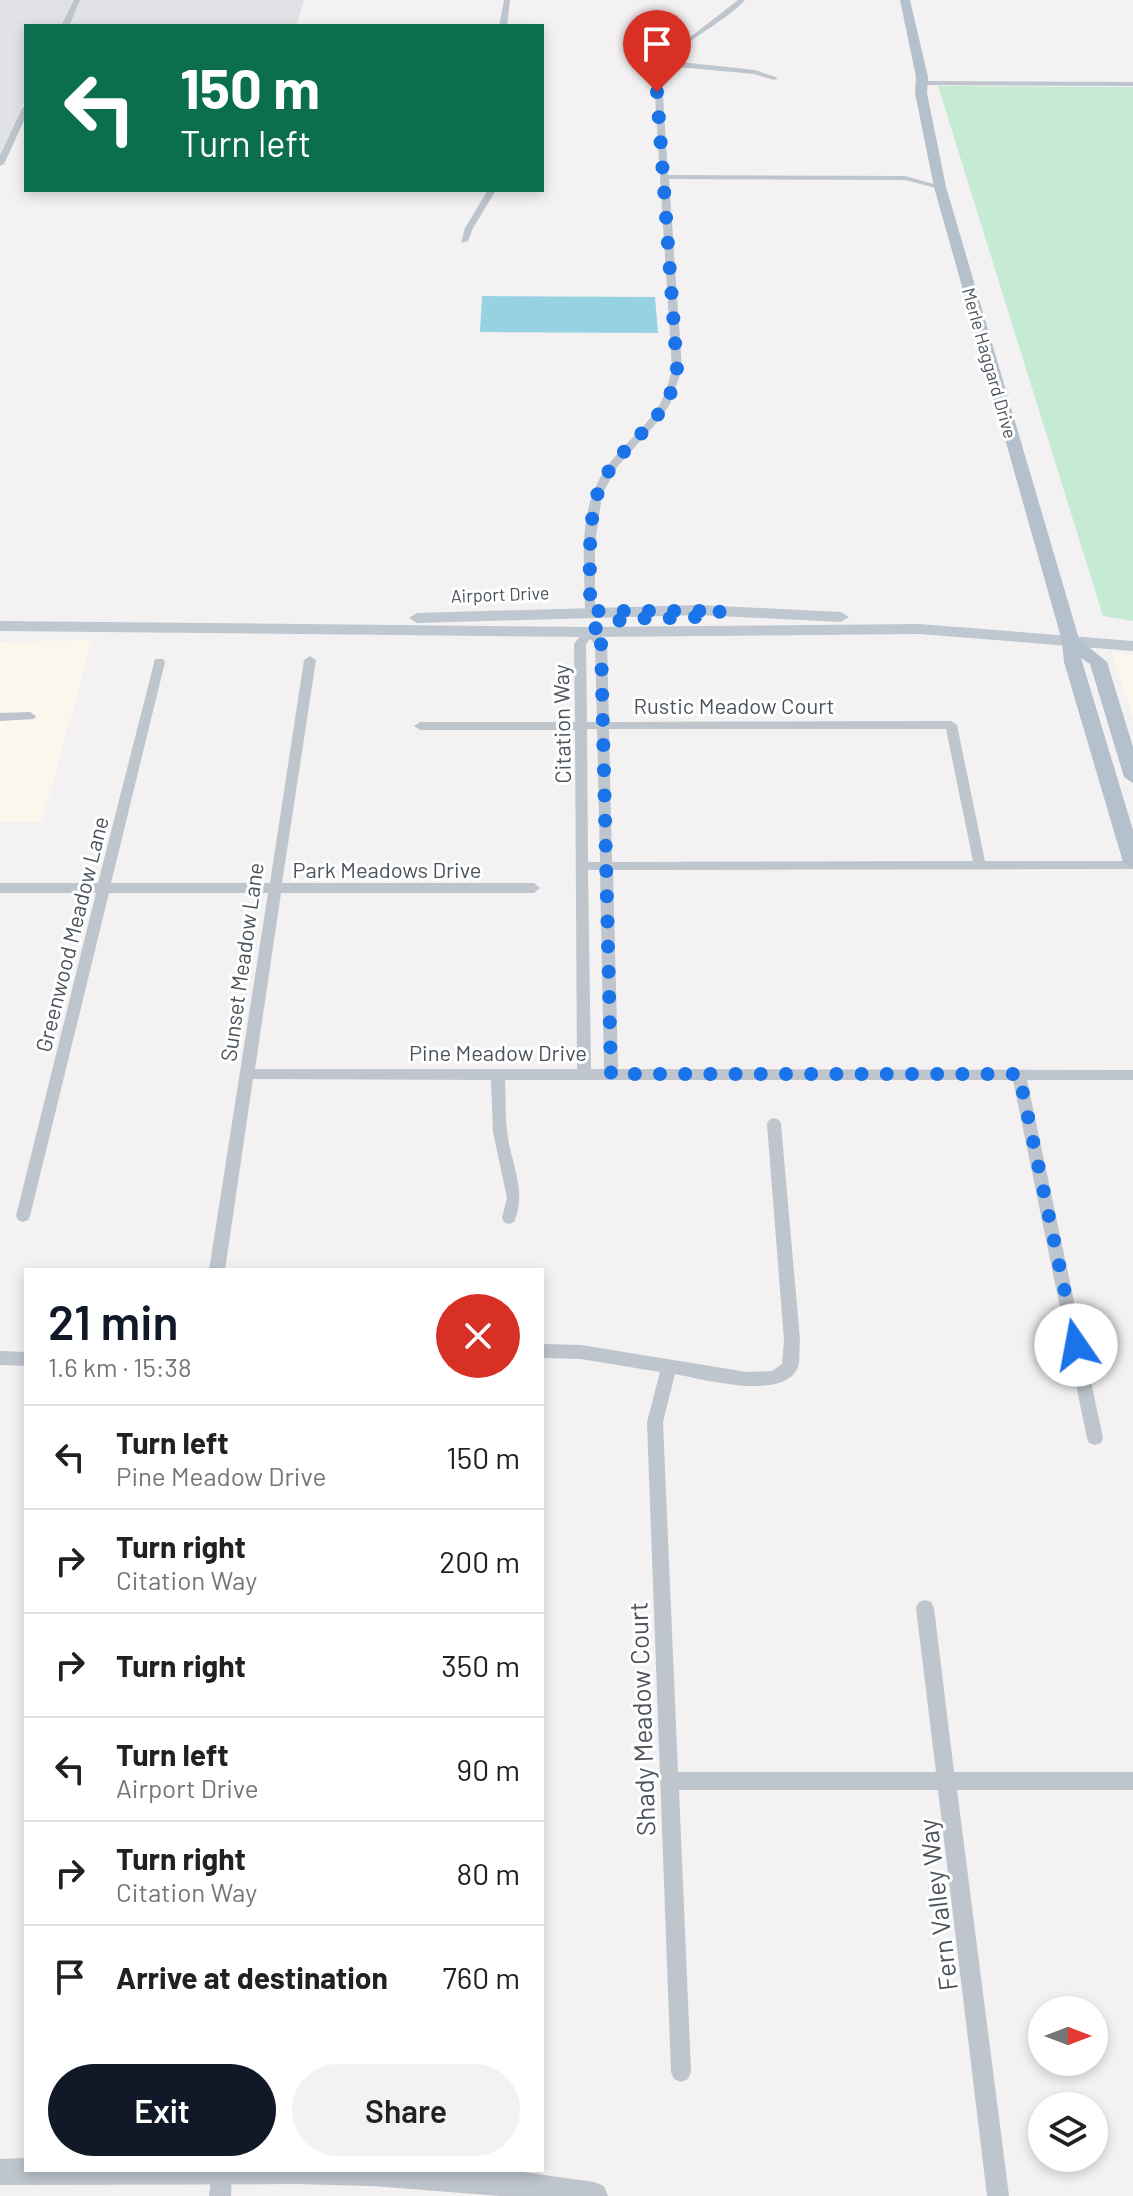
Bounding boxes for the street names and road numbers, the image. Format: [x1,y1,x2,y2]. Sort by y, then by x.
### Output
street label: Merle Haggard Drive [958,285,1022,441]
street label: Airport Drive [450,581,550,607]
street label: Citation Way [547,664,575,784]
street label: Rustic Meadow Court [633,692,835,718]
street label: Greenwood Meadow Lane [29,813,113,1055]
street label: Park Meadows Drive [293,856,481,882]
street label: Sunset Meadow Lane [214,861,268,1063]
street label: Pine Meadow Drive [409,1039,587,1065]
street label: Shady Meadow Court [621,1601,661,1837]
street label: Fern Valley Way [911,1817,963,1993]

